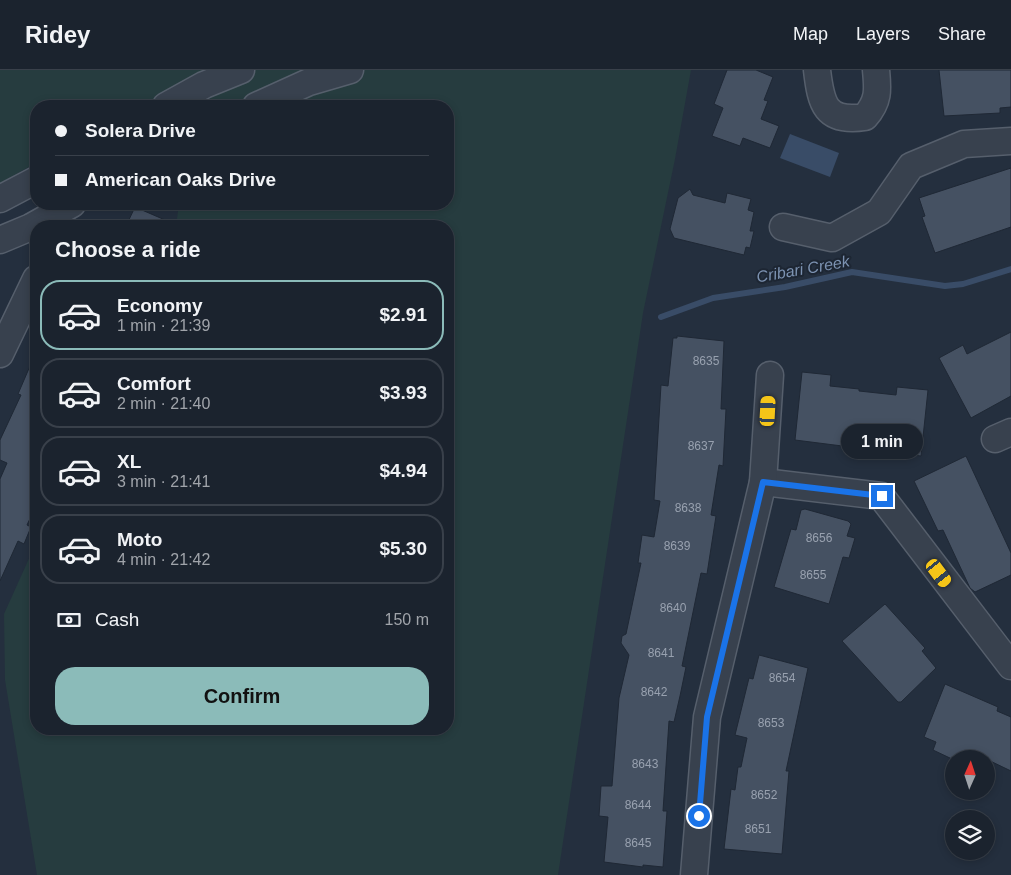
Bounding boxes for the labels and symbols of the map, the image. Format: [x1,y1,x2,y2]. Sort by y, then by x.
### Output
water label: Cribari Creek [755,252,852,286]
house number: 8635 [693,354,720,368]
car [759,396,776,426]
callout: 1 min [841,424,923,458]
house number: 8637 [688,439,715,453]
route end [871,485,893,507]
house number: 8638 [675,501,702,515]
house number: 8656 [806,531,833,545]
house number: 8639 [664,539,691,553]
car [923,557,954,589]
house number: 8655 [800,568,827,582]
house number: 8640 [660,601,687,615]
house number: 8641 [648,646,675,660]
house number: 8654 [769,671,796,685]
house number: 8642 [641,685,668,699]
house number: 8653 [758,716,785,730]
north arrow [945,750,995,800]
house number: 8643 [632,757,659,771]
house number: 8652 [751,788,778,802]
house number: 8644 [625,798,652,812]
route start [688,805,710,827]
house number: 8651 [745,822,772,836]
house number: 8645 [625,836,652,850]

